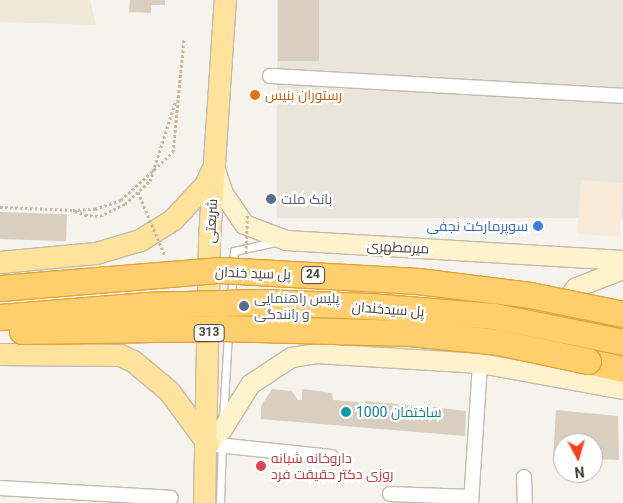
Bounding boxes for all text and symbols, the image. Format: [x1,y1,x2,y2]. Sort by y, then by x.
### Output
place label: رستوران بنیس [265,87,342,103]
marker: رستوران بنیس [249,89,261,101]
place label: بانک ملت [281,191,332,207]
marker: بانک ملت [265,193,277,205]
street label: شریعتی [201,198,221,244]
place label: سوپرمارکت نجفی [426,218,528,234]
marker: سوپرمارکت نجفی [532,220,544,232]
street label: میرمطهری [366,237,430,257]
street label: پل سید خندان [215,263,291,283]
road number: 24 [300,266,326,284]
place label: پلیس راهنمایی و رانندگی [254,290,339,322]
street label: پل سیدخندان [351,298,425,320]
marker: پلیس راهنمایی و رانندگی [238,300,250,312]
road number: 313 [193,323,225,342]
place label: ساختمان 1000 [356,404,441,420]
marker: ساختمان 1000 [340,406,352,418]
north arrow [553,433,603,483]
place label: داروخانه شبانه روزی دکتر حقیقت فرد [271,450,393,482]
marker: داروخانه شبانه روزی دکتر حقیقت فرد [255,460,267,472]
text: N [574,463,585,480]

